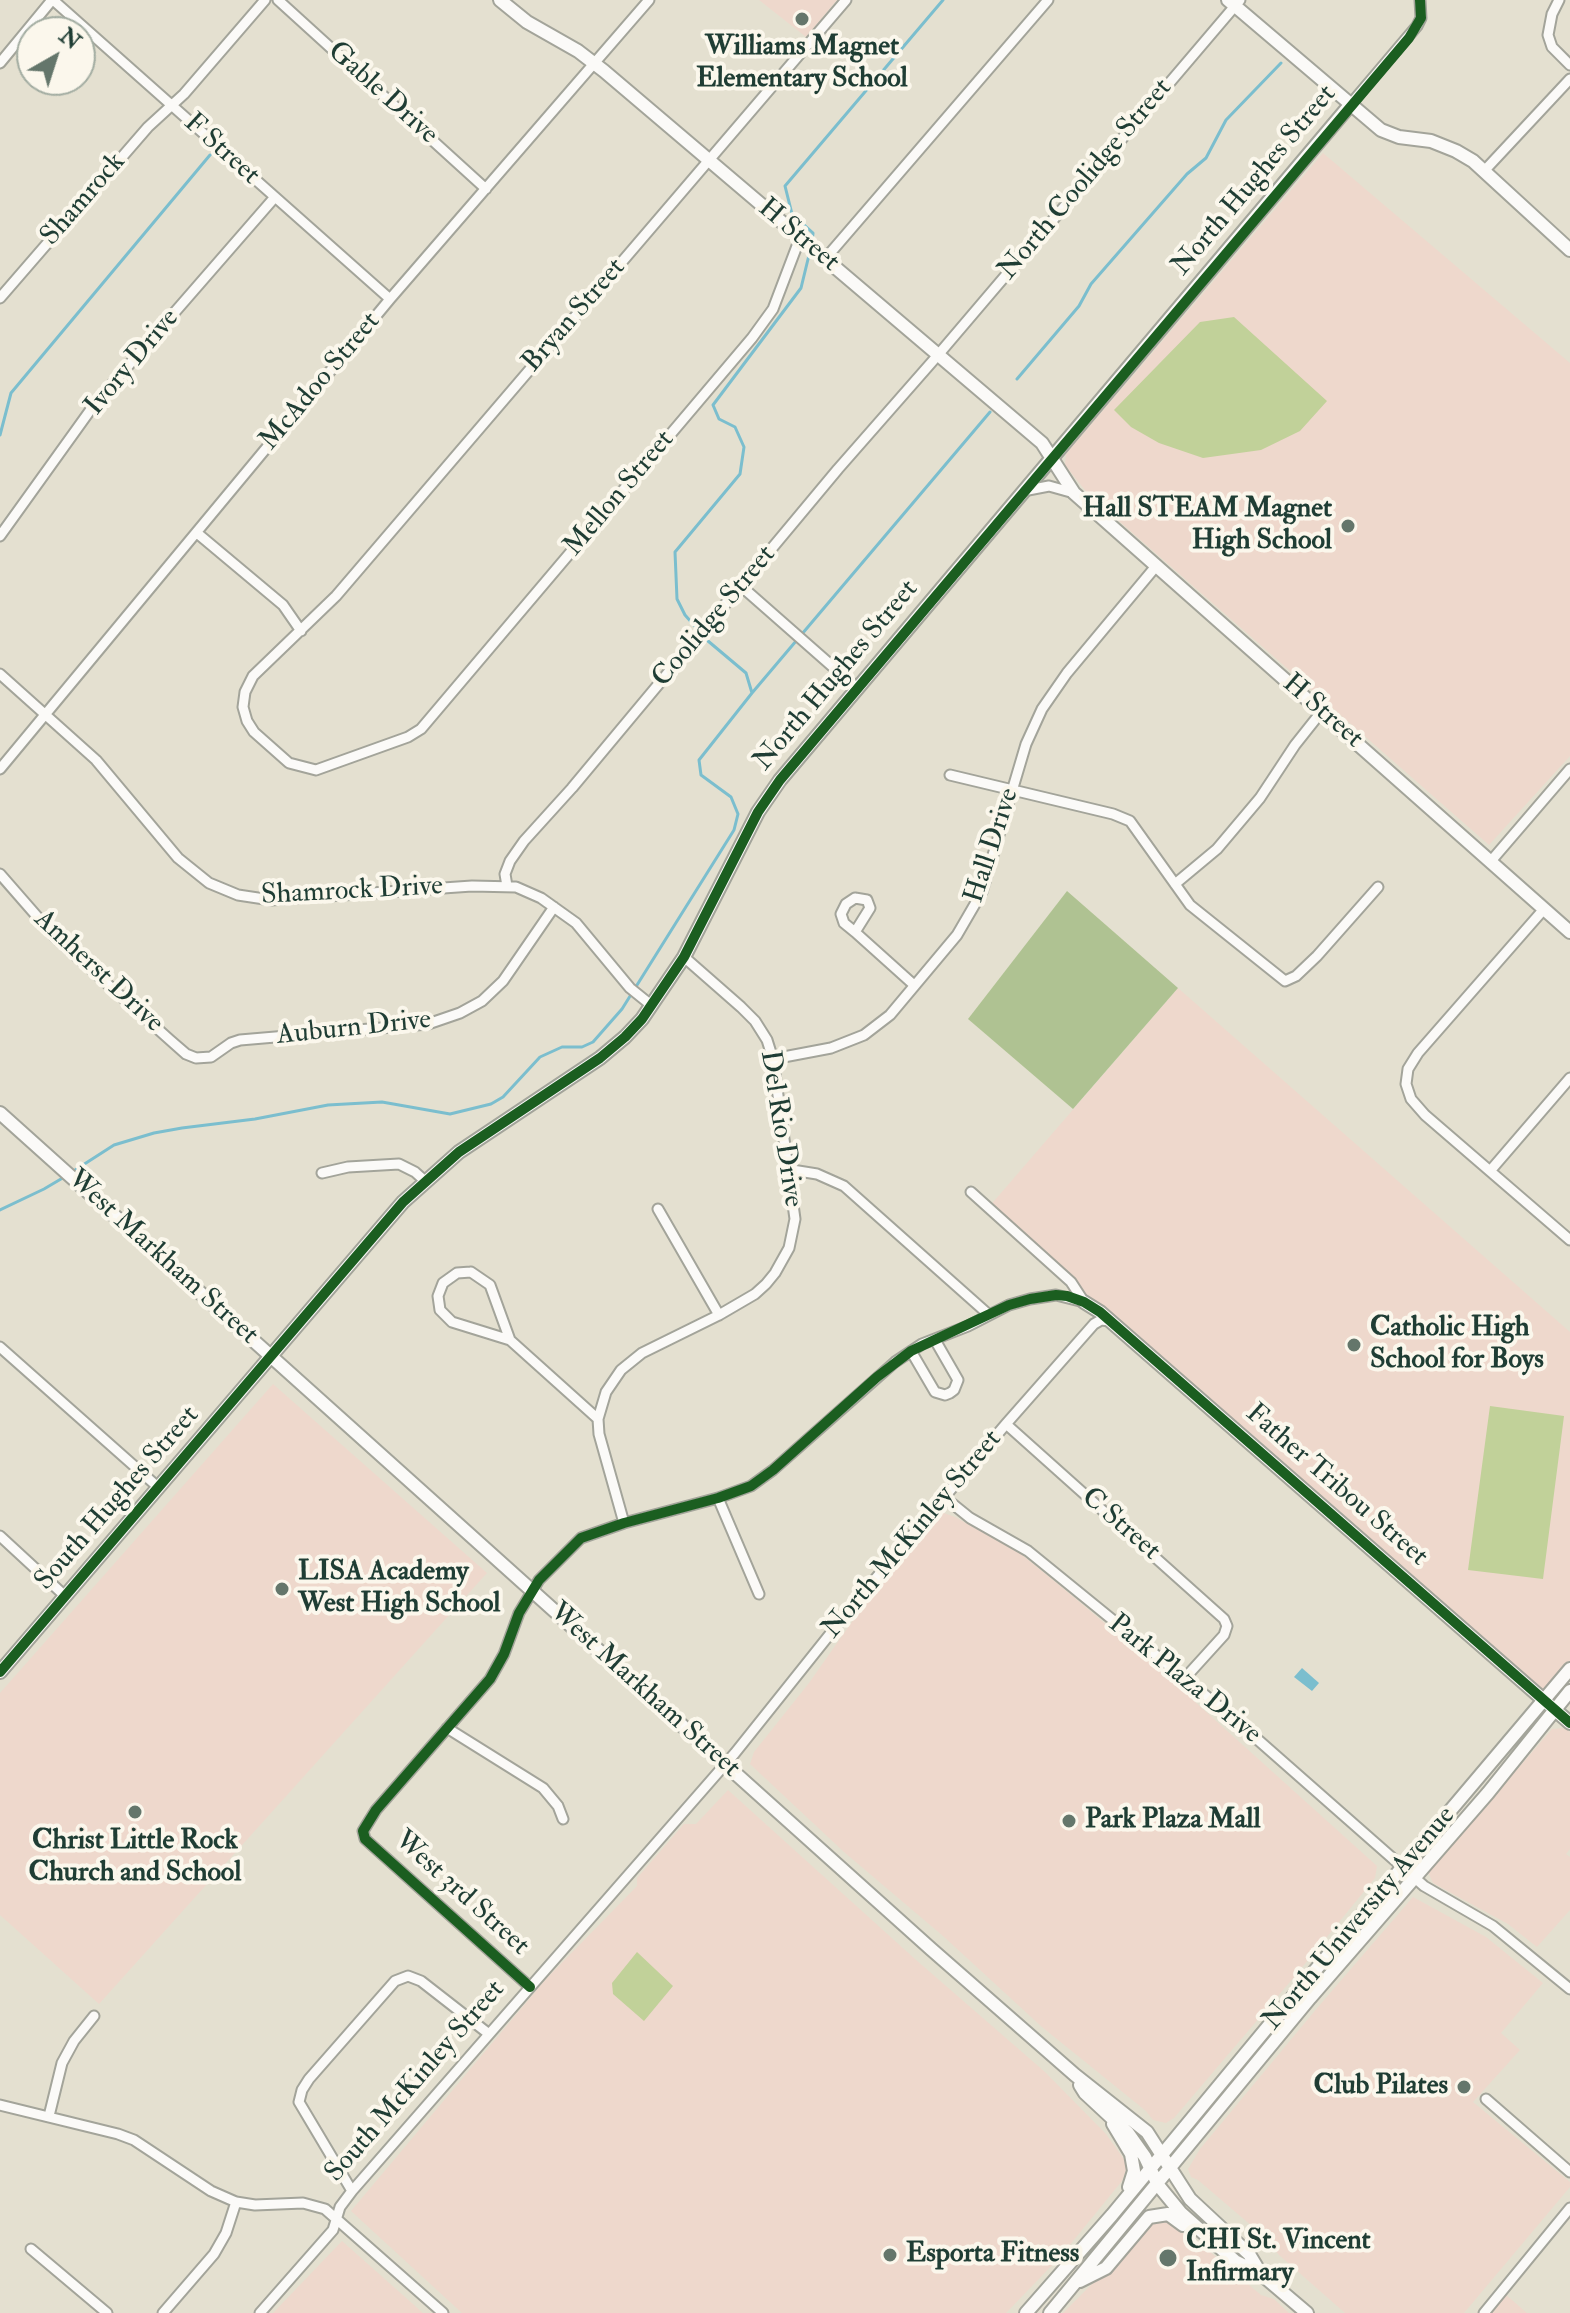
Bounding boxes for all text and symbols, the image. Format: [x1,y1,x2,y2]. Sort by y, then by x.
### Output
marker: Williams Magnet Elementary School [793,10,811,28]
north arrow [16,16,96,96]
text: N [53,22,86,56]
place label: Williams Magnet Elementary School [696,31,908,97]
street label: Gable Drive [320,36,444,152]
street label: North Coolidge Street [992,73,1180,287]
street label: North Hughes Street [1166,79,1344,283]
street label: F Street [176,107,266,193]
street label: Shamrock [35,147,133,253]
street label: H Street [750,192,846,280]
street label: Bryan Street [516,252,634,380]
street label: Ivory Drive [79,303,187,423]
street label: McAdoo Street [254,306,388,458]
street label: Mellon Street [558,424,682,564]
place label: Hall STEAM Magnet High School [1083,493,1332,559]
marker: Hall STEAM Magnet High School [1339,517,1357,535]
street label: Coolidge Street [646,539,784,695]
street label: North Hughes Street [748,574,926,778]
street label: H Street [1275,668,1369,756]
street label: Hall Drive [959,784,1027,908]
street label: Shamrock Drive [260,870,444,914]
street label: Amherst Drive [26,903,170,1041]
street label: Auburn Drive [275,1004,433,1054]
street label: Del Rio Drive [751,1048,809,1210]
street label: West Markham Street [60,1163,264,1353]
place label: Catholic High School for Boys [1370,1312,1544,1378]
marker: Catholic High School for Boys [1345,1336,1363,1354]
street label: Father Tribou Street [1238,1398,1434,1574]
street label: South Hughes Street [29,1400,207,1598]
street label: North McKinley Street [816,1424,1010,1646]
street label: C Street [1074,1482,1166,1568]
place label: LISA Academy West High School [298,1556,501,1622]
marker: LISA Academy West High School [273,1580,291,1598]
street label: West Markham Street [542,1596,746,1786]
street label: Park Plaza Drive [1101,1608,1267,1752]
street label: North University Avenue [1257,1800,1463,2038]
marker: Christ Little Rock Church and School [126,1803,144,1821]
place label: Park Plaza Mall [1085,1804,1261,1838]
marker: Park Plaza Mall [1060,1812,1078,1830]
street label: West 3rd Street [386,1824,536,1964]
place label: Christ Little Rock Church and School [29,1825,241,1891]
street label: South McKinley Street [319,1974,513,2190]
place label: Club Pilates [1314,2070,1448,2104]
marker: Club Pilates [1455,2078,1473,2096]
place label: CHI St. Vincent Infirmary [1186,2225,1370,2291]
place label: Esporta Fitness [906,2238,1079,2272]
marker: Esporta Fitness [881,2246,899,2264]
marker: CHI St. Vincent Infirmary [1157,2247,1179,2269]

